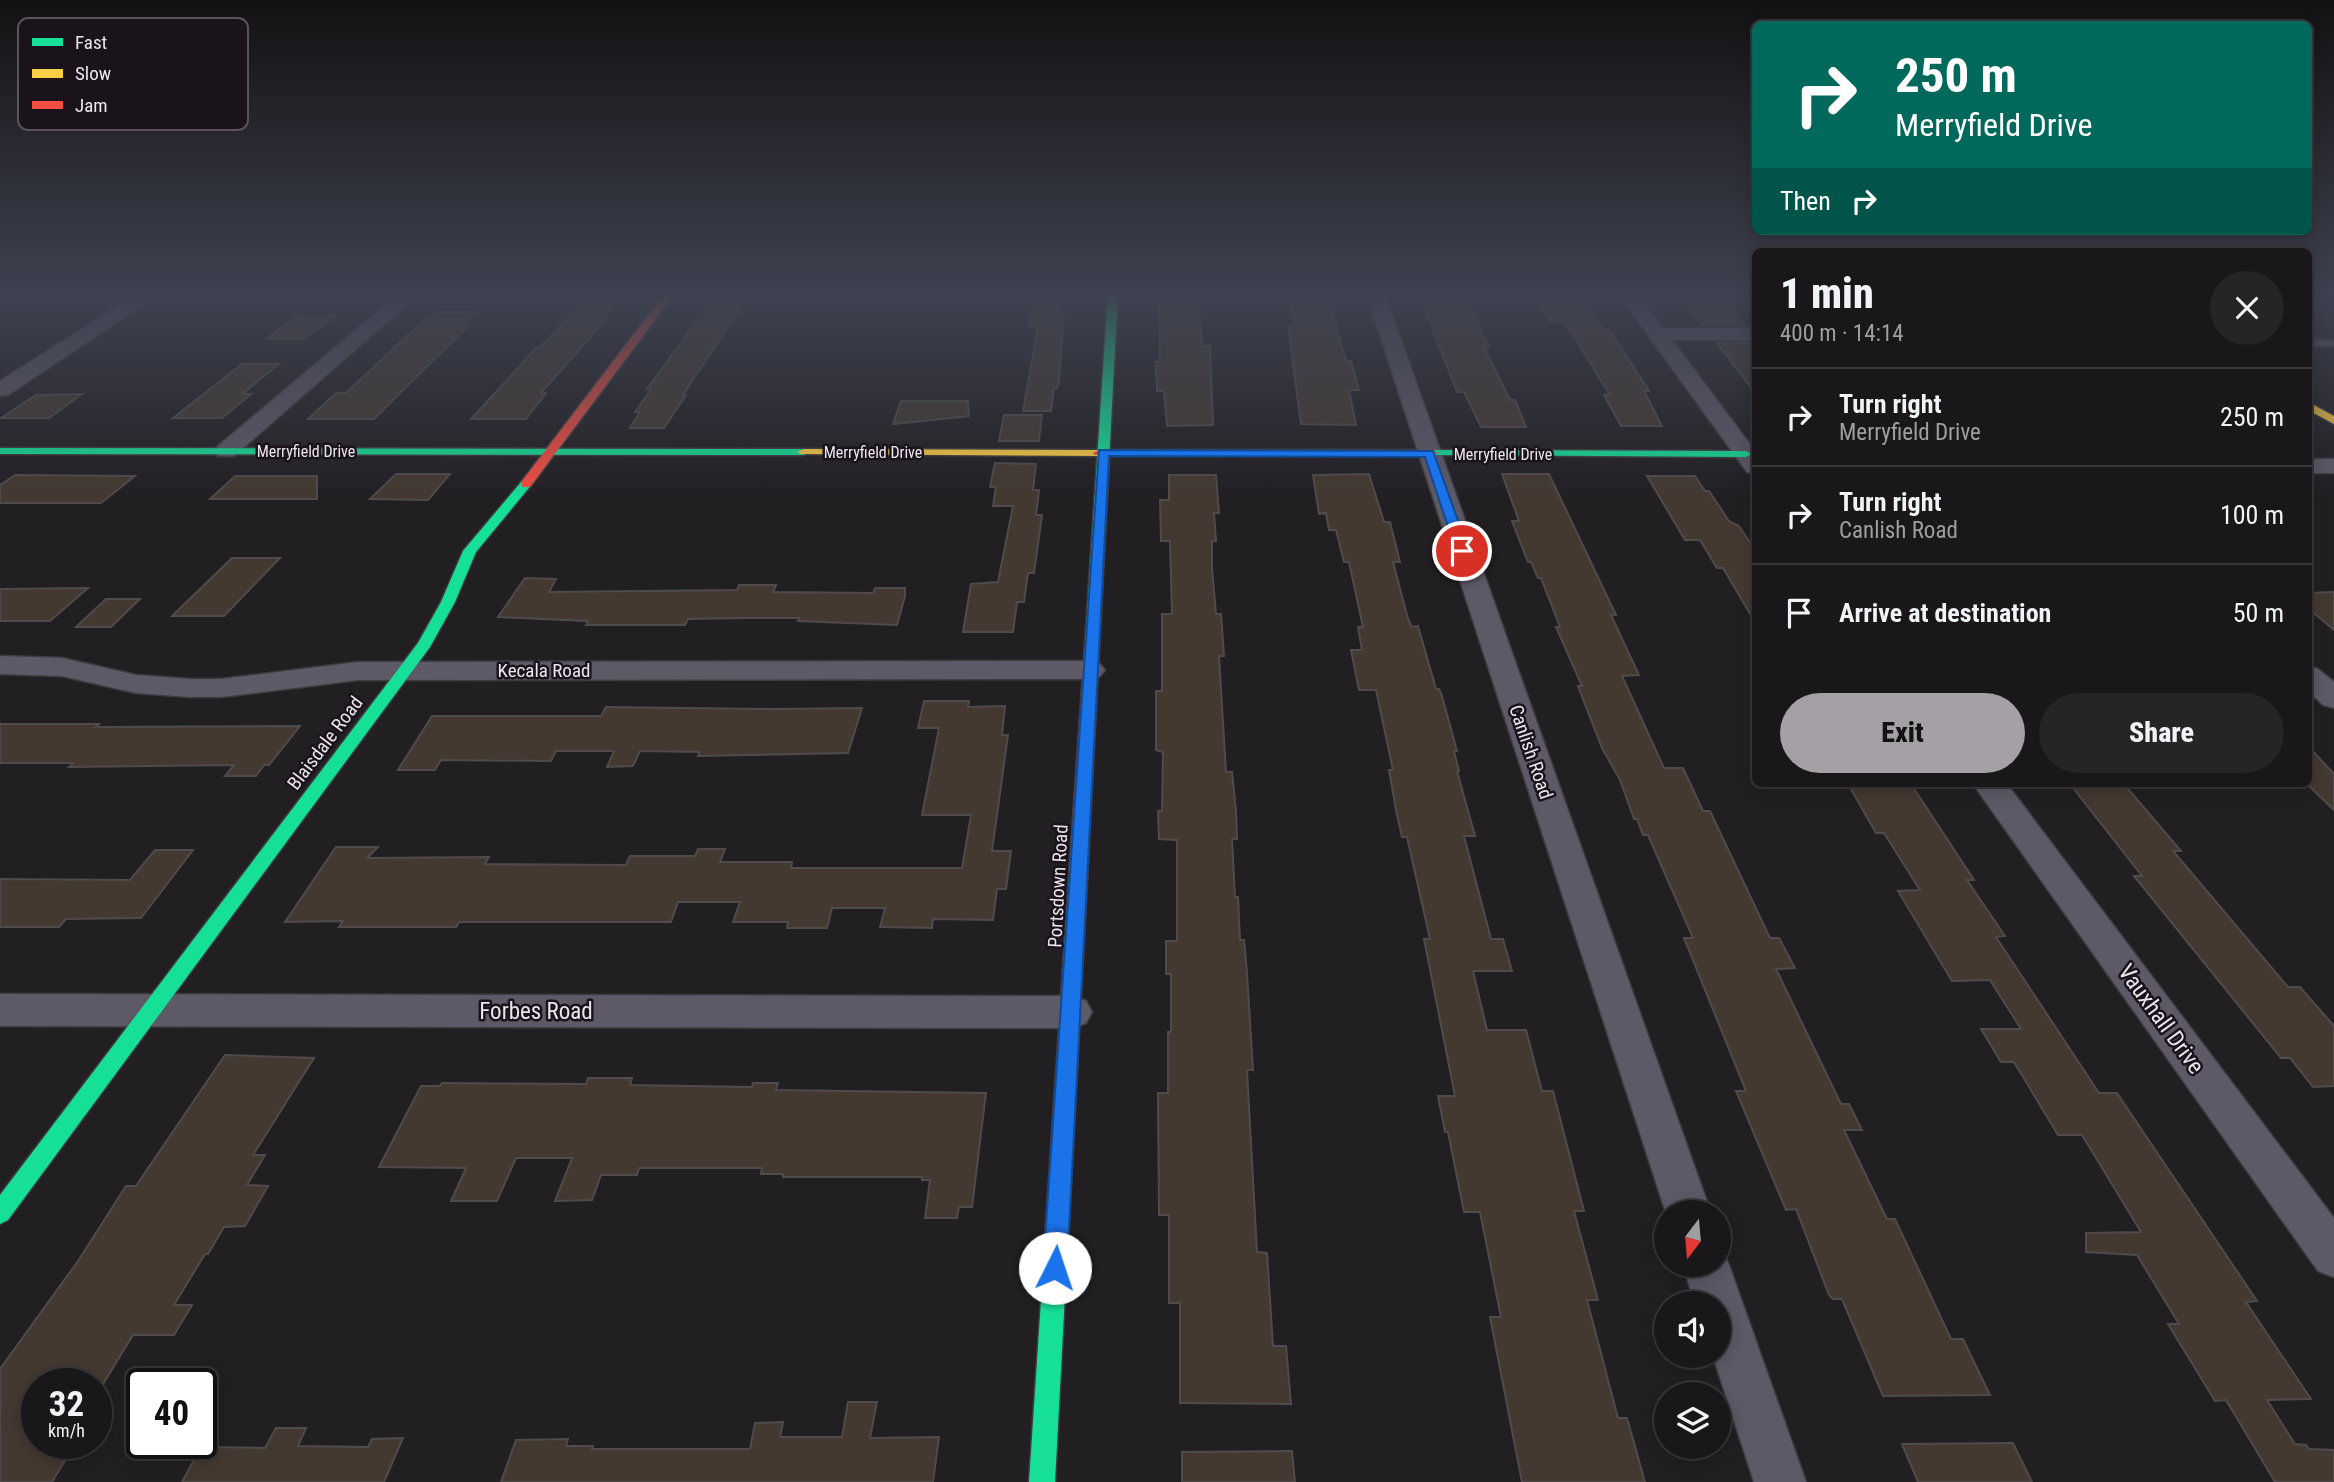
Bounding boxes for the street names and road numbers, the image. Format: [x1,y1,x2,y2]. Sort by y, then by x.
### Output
street label: Merryfield Drive [257,442,355,461]
street label: Merryfield Drive [824,443,922,462]
street label: Merryfield Drive [1454,445,1552,464]
street label: Kecala Road [498,659,590,682]
street label: Blaisdale Road [282,692,368,794]
street label: Canlish Road [1504,702,1558,802]
street label: Portsdown Road [1043,824,1073,948]
street label: Vauxhall Drive [2112,959,2210,1079]
street label: Forbes Road [479,998,593,1025]

